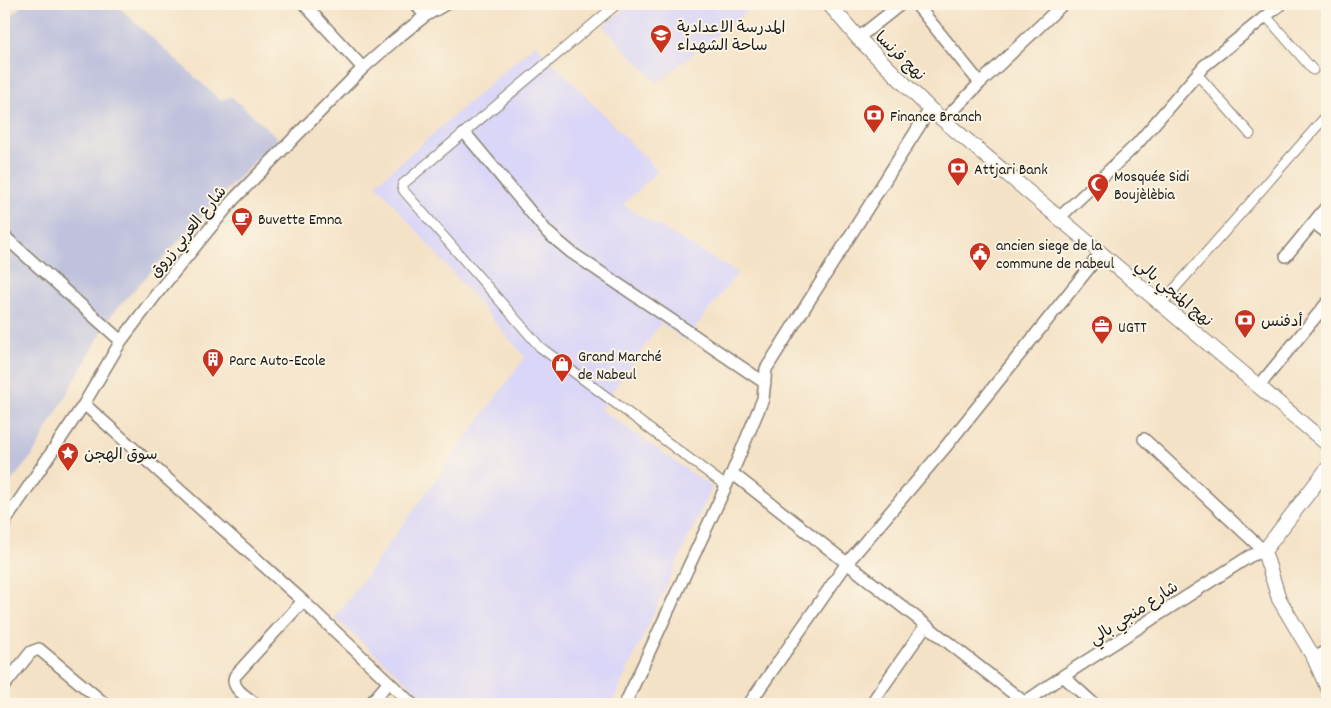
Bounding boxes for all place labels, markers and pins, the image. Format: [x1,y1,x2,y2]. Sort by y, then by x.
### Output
place label: المدرسة الاعدادية ساحة الشهداء [677,17,785,58]
school or university icon: المدرسة الاعدادية ساحة الشهداء [649,23,673,54]
bank icon: Finance Branch [862,103,886,134]
place label: Finance Branch [890,106,982,129]
bank icon: Attjari Bank [946,156,970,187]
place label: Attjari Bank [974,159,1048,182]
place label: Mosquée Sidi Boujèlèbia [1114,166,1189,207]
mosque icon: Mosquée Sidi Boujèlèbia [1086,172,1110,203]
cafe icon: Buvette Emna [230,206,254,237]
place label: Buvette Emna [258,209,342,232]
place label: ancien siege de la commune de nabeul [996,235,1114,276]
public building icon: ancien siege de la commune de nabeul [968,241,992,272]
bank icon: أدفنس [1233,308,1257,339]
place label: أدفنس [1261,311,1303,334]
office icon: UGTT [1090,314,1114,345]
place label: UGTT [1118,317,1147,340]
place label: Grand Marché de Nabeul [578,346,662,387]
building icon: Parc Auto-Ecole [201,347,225,378]
place label: Parc Auto-Ecole [229,350,326,373]
shop icon: Grand Marché de Nabeul [550,352,574,383]
place icon: سوق الهجن [56,441,80,472]
place label: سوق الهجن [84,444,158,467]

